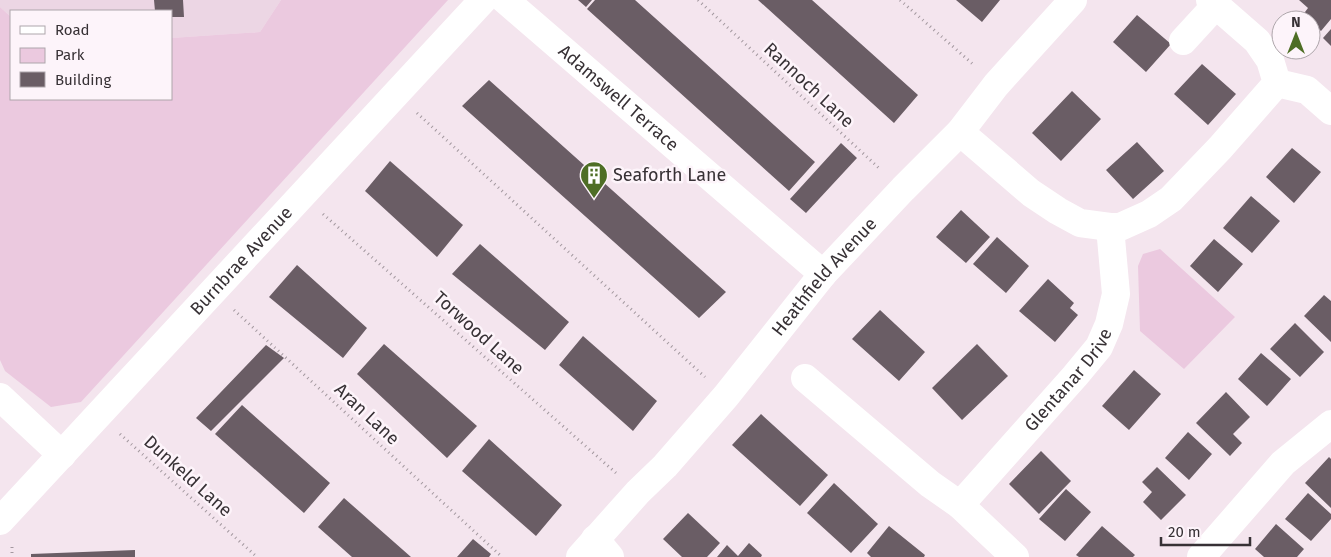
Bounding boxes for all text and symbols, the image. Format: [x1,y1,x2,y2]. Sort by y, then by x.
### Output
legend [10,10,172,100]
north arrow [1271,10,1321,60]
text: N [1291,14,1301,31]
text: Road [55,21,90,39]
street label: Rannoch Lane [759,38,859,132]
street label: Adamswell Terrace [554,40,683,156]
text: Park [55,46,85,64]
text: Building [55,71,111,89]
building icon: Seaforth Lane [579,160,609,199]
place label: Seaforth Lane [613,164,726,186]
street label: Burnbrae Avenue [186,202,297,320]
street label: Heathfield Avenue [767,213,881,340]
street label: Torwood Lane [429,287,529,379]
street label: Glentanar Drive [1020,325,1117,436]
street label: Aran Lane [330,378,404,450]
street label: Dunkeld Lane [139,431,237,521]
scale bar [1161,514,1250,546]
text: 20 m [1168,523,1201,541]

